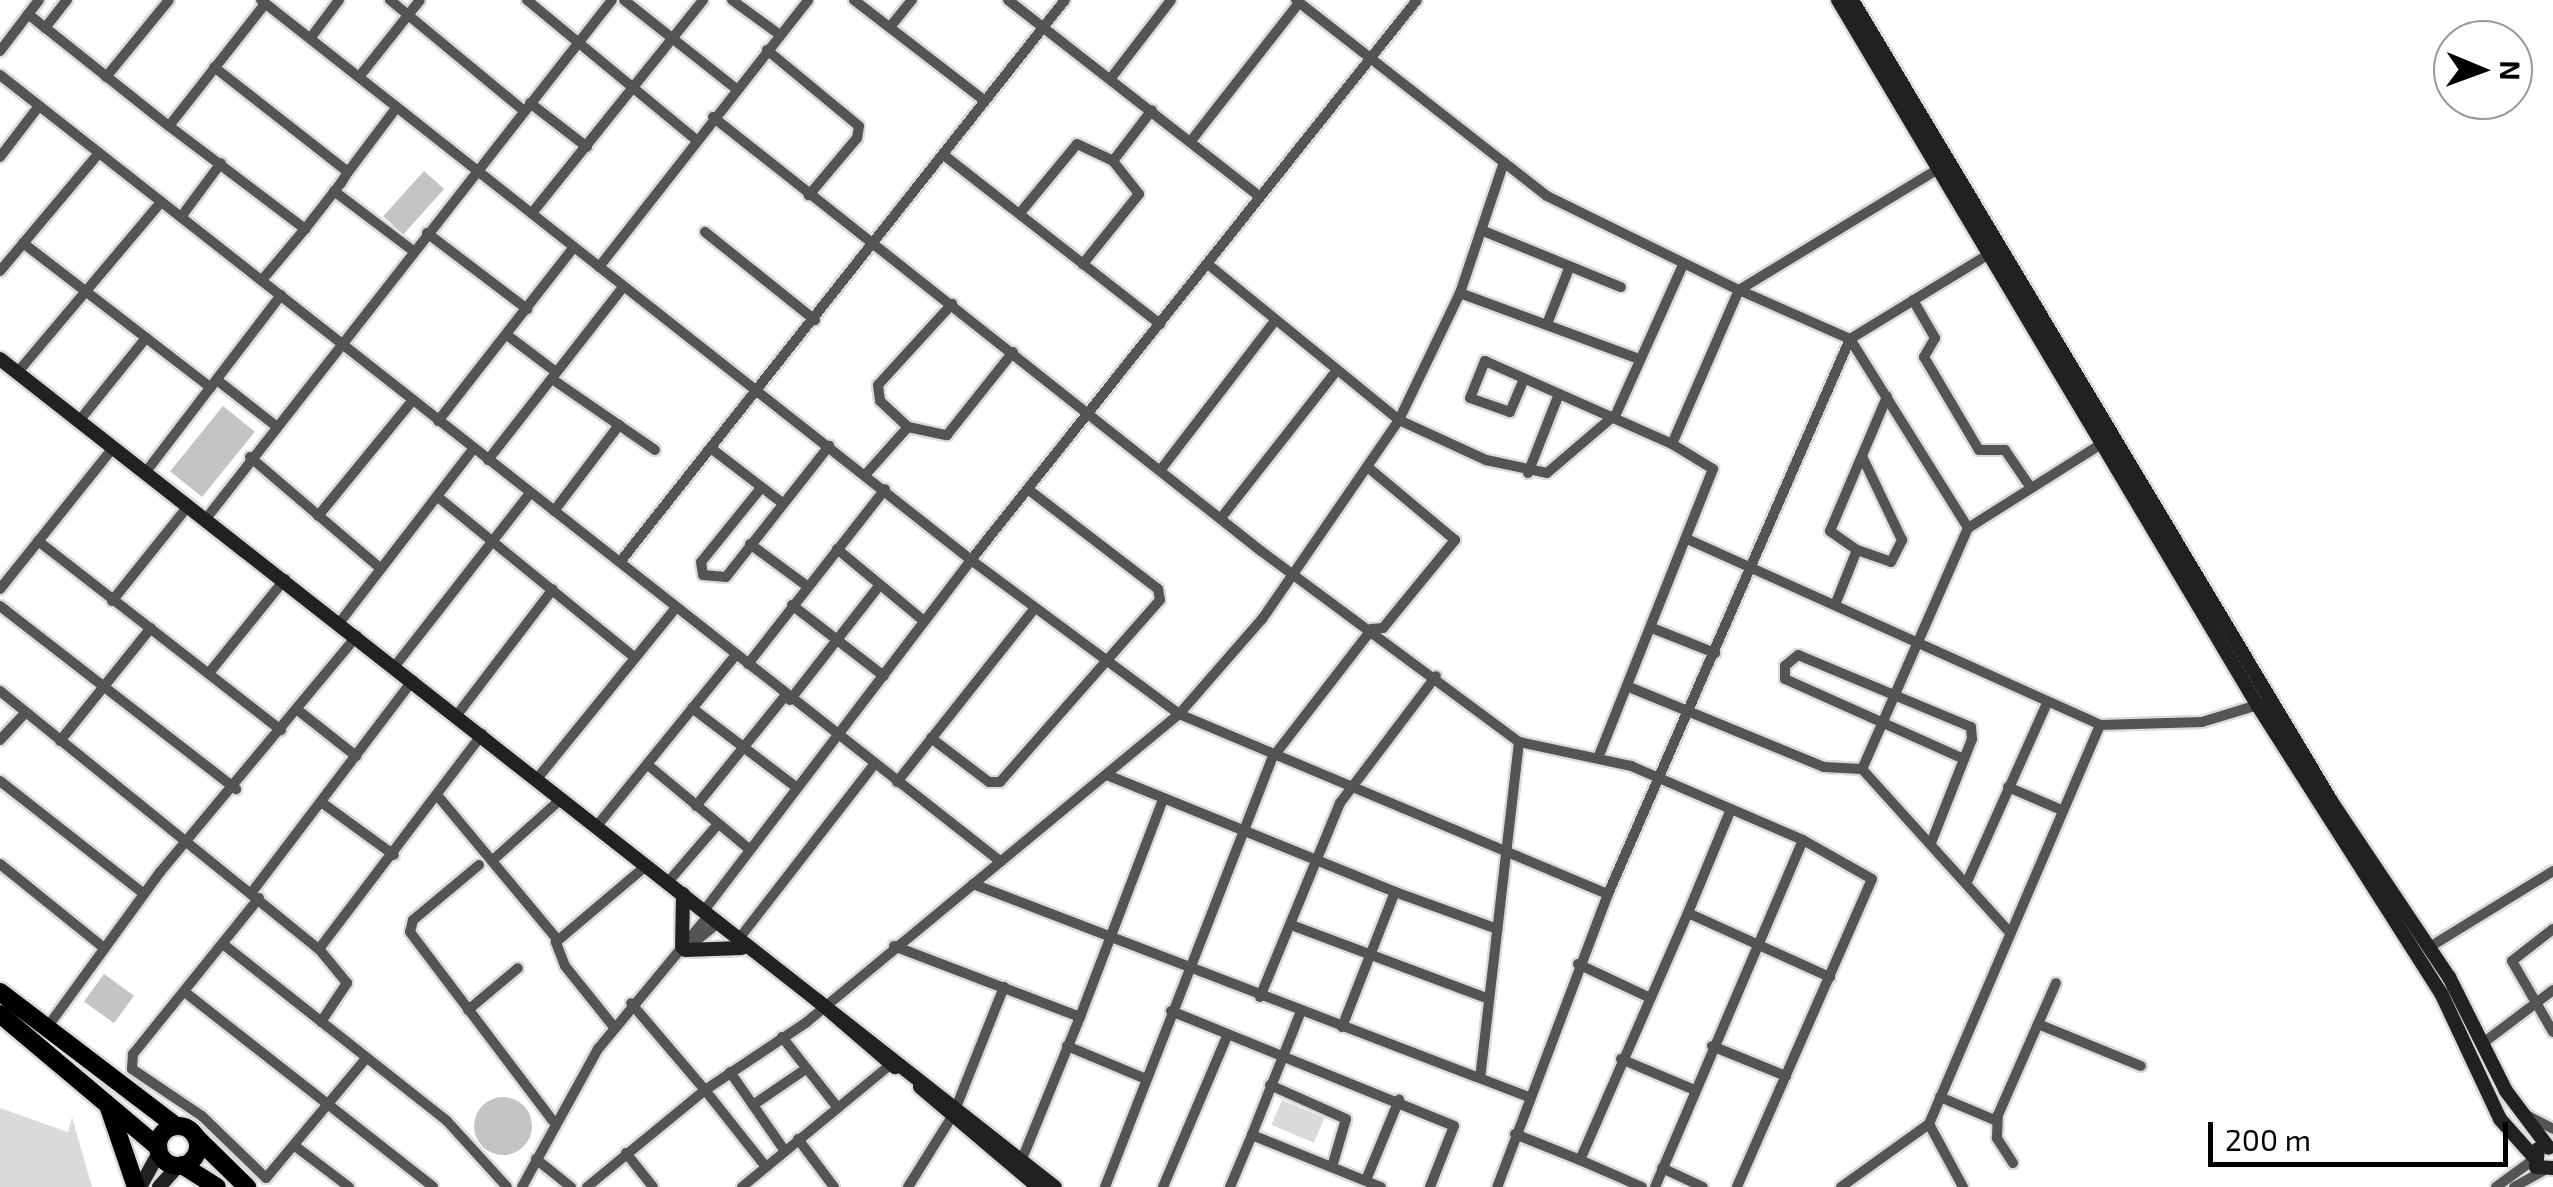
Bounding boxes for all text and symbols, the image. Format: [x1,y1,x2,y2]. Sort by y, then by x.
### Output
north arrow [2433,20,2533,120]
text: N [2494,60,2528,81]
scale bar [2213,1102,2513,1164]
text: 200 m [2225,1121,2311,1157]

